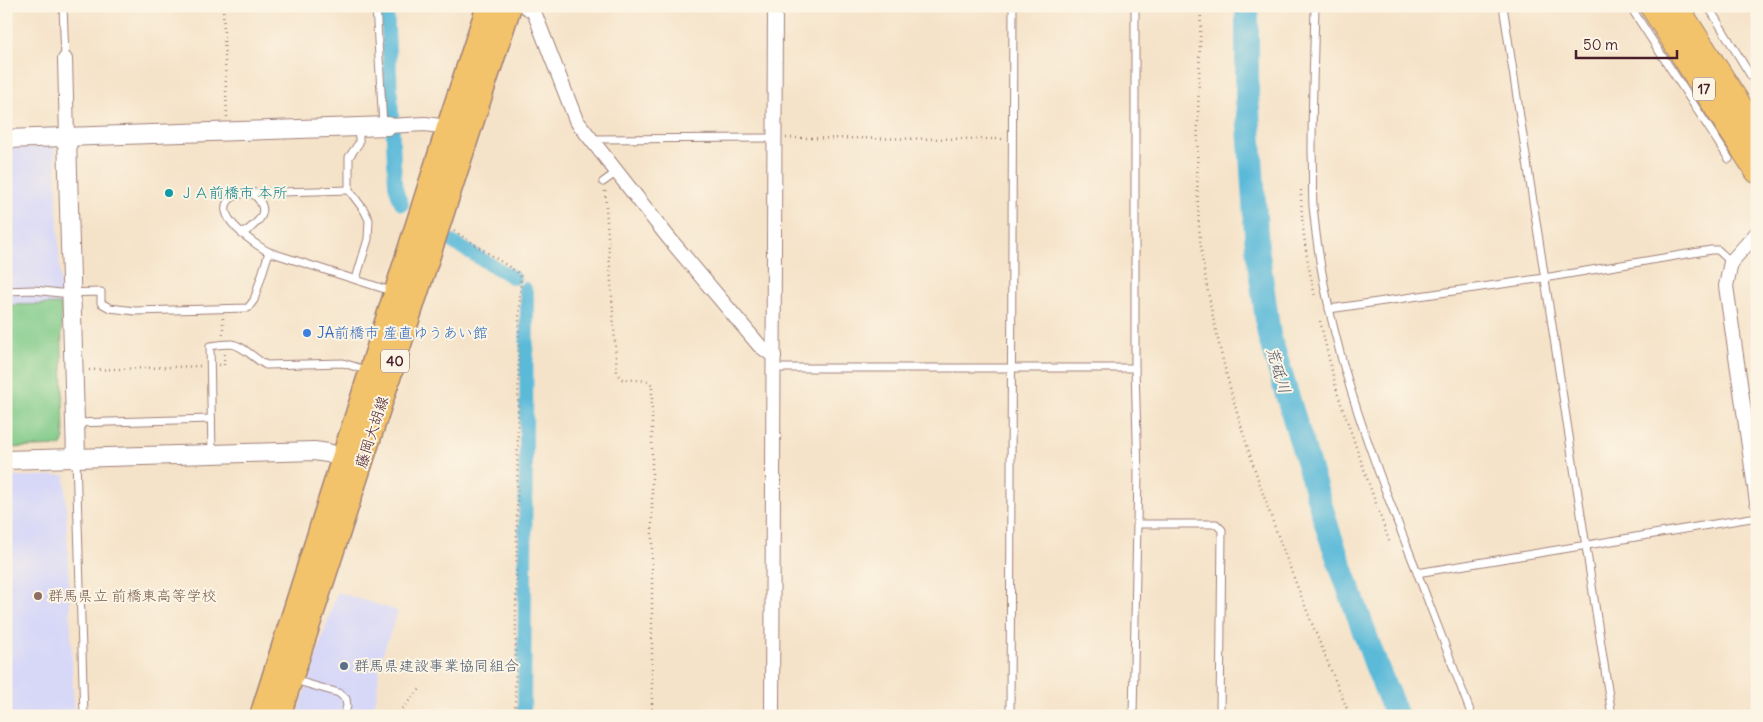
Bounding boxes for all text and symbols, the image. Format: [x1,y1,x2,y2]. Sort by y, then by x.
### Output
scale bar [1576,28,1677,60]
text: 50 m [1583,35,1618,54]
road number: 17 [1693,78,1715,100]
place label: ＪＡ前橋市 本所 [179,183,288,202]
marker: ＪＡ前橋市 本所 [163,187,175,199]
place label: JA前橋市 産直ゆうあい館 [317,323,488,342]
marker: JA前橋市 産直ゆうあい館 [301,327,313,339]
water label: 荒砥川 [1262,344,1296,396]
road number: 40 [381,350,409,372]
street label: 藤岡大胡線 [351,393,392,470]
place label: 群馬県立 前橋東高等学校 [48,586,217,605]
marker: 群馬県立 前橋東高等学校 [32,590,44,602]
place label: 群馬県建設事業協同組合 [354,656,519,675]
marker: 群馬県建設事業協同組合 [338,660,350,672]

